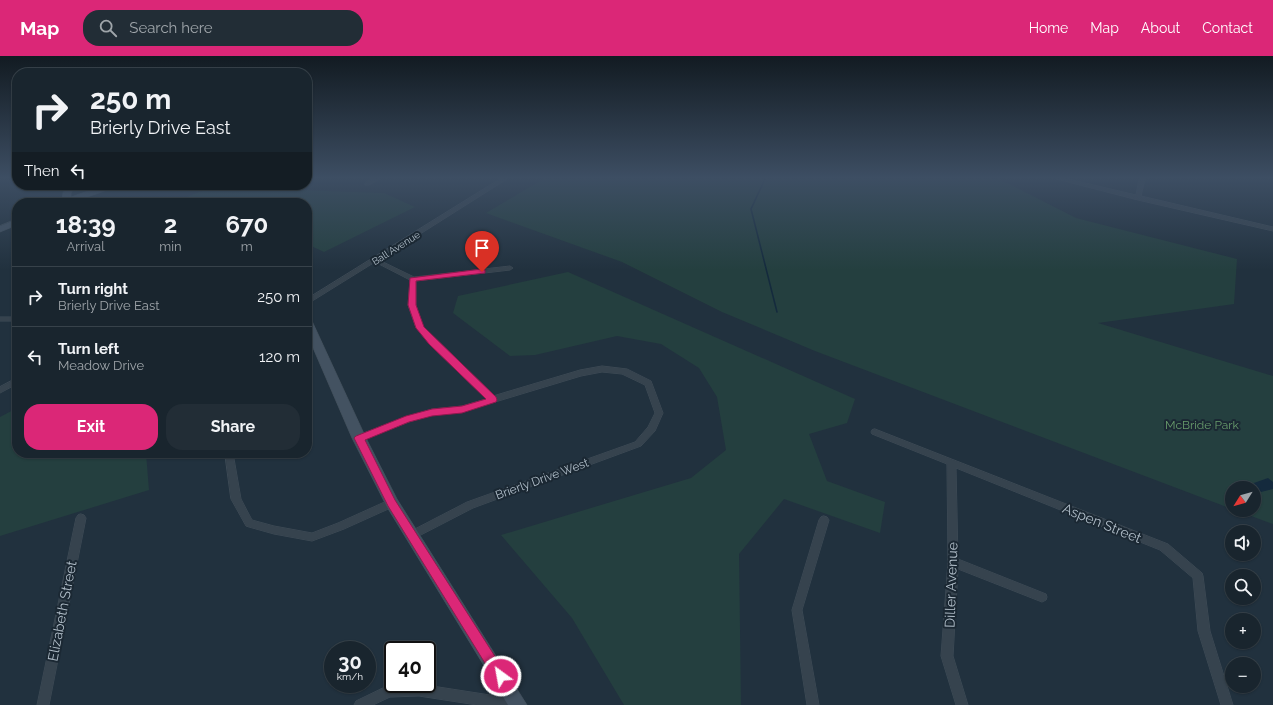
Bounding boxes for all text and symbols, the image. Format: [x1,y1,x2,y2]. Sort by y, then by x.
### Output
search box [83,10,363,46]
text: Map [20,17,59,39]
icon: search [97,17,119,39]
text: Search here [129,19,213,37]
text: Home [1029,20,1068,36]
text: Map [1090,20,1119,36]
text: About [1141,20,1180,36]
text: Contact [1202,20,1253,36]
text: 250 m [90,83,171,116]
icon: right [24,84,76,136]
text: Brierly Drive East [90,117,231,138]
icon: left [67,160,89,182]
text: Then [24,162,59,180]
text: 18:39 [56,210,116,239]
text: 2 [164,210,177,239]
text: 670 [225,210,268,239]
street label: Ball Avenue [370,229,422,267]
pin [465,231,499,272]
icon: arrive [471,237,493,259]
text: Arrival [67,239,105,254]
text: min [159,239,182,254]
text: m [241,239,253,254]
text: Turn right [58,280,128,298]
icon: right [24,286,46,308]
text: 250 m [257,288,300,306]
text: Brierly Drive East [58,298,160,313]
text: Turn left [58,340,119,358]
icon: left [24,346,46,368]
text: 120 m [259,348,300,366]
text: Meadow Drive [58,358,144,373]
button: Exit [24,404,158,450]
button: Share [166,404,300,450]
park label: McBride Park [1165,418,1240,432]
street label: Brierly Drive West [493,456,591,502]
north arrow [1225,481,1261,517]
map controls [1225,481,1261,693]
street label: Aspen Street [1060,500,1144,546]
button: sound [1225,525,1261,561]
street label: Diller Avenue [942,542,960,628]
street label: Elizabeth Street [44,559,80,663]
button: search [1225,569,1261,605]
button: + [1225,613,1261,649]
speed limit sign: 40 [384,641,436,693]
text: 30 [338,650,362,674]
position arrow [480,655,522,697]
button: − [1225,657,1261,693]
text: km/h [337,671,363,682]

